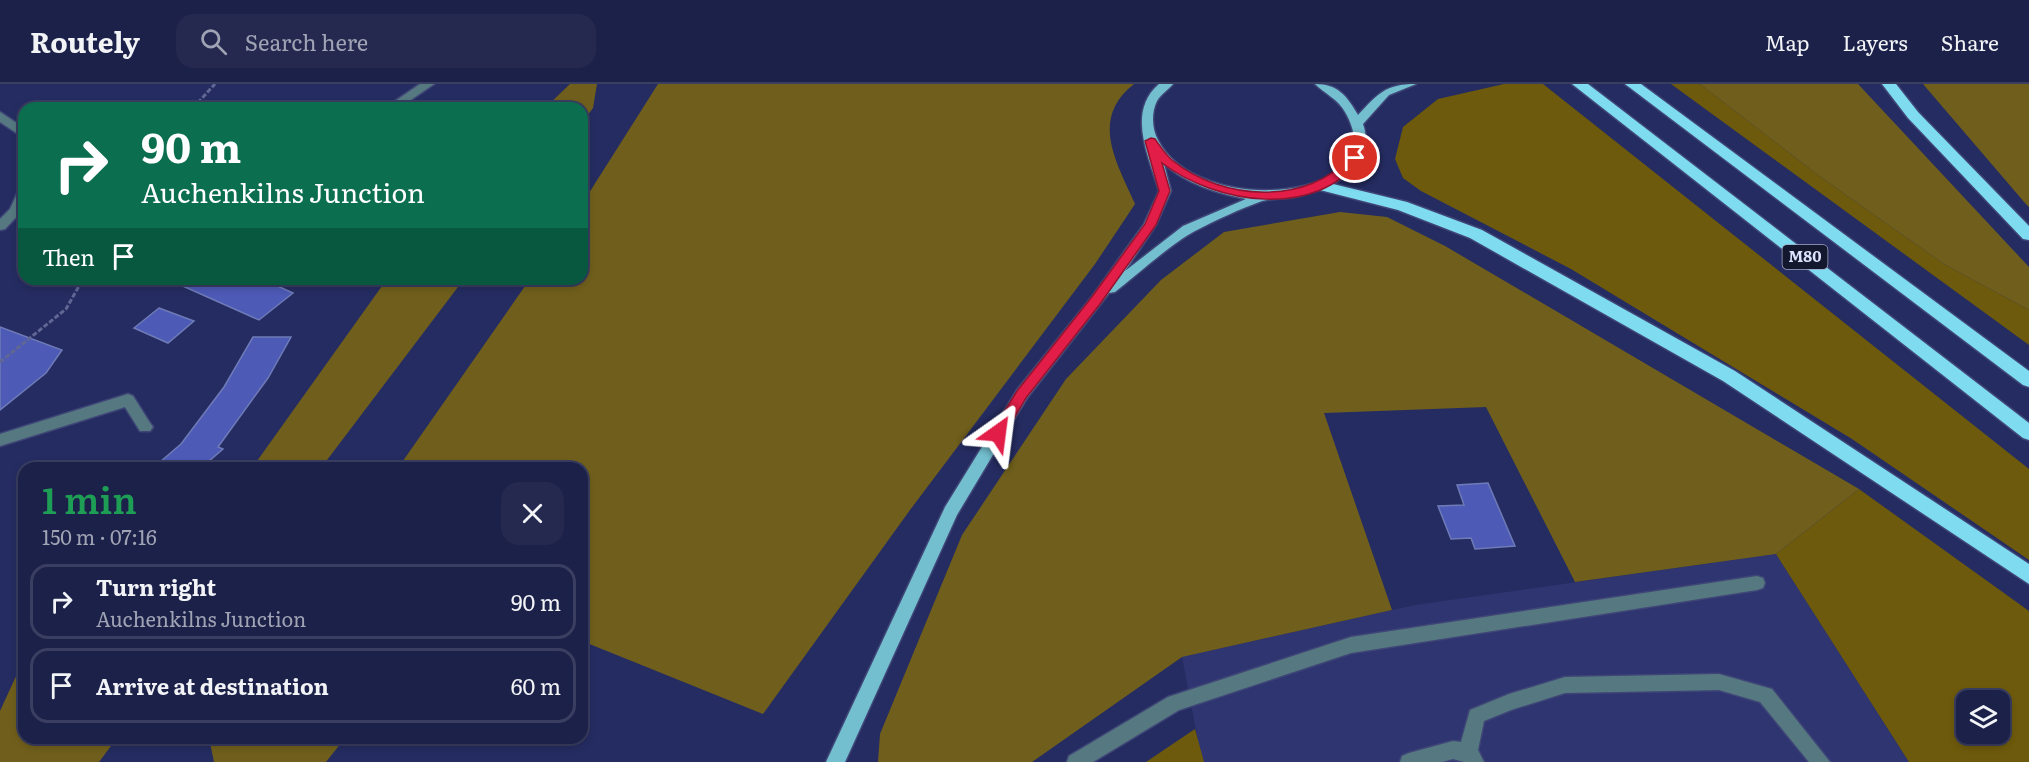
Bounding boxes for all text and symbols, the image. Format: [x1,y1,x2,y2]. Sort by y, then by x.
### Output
search box [176,14,596,68]
text: Routely [30,20,140,62]
icon: search [197,25,230,58]
text: Search here [245,25,368,58]
text: Map [1765,26,1810,57]
text: Layers [1843,26,1908,57]
text: Share [1941,26,1999,57]
text: 90 m [141,114,241,176]
icon: right [42,126,120,204]
pin [1329,132,1380,183]
icon: arrive [1338,141,1371,174]
text: Auchenkilns Junction [141,171,425,211]
text: Then [42,240,95,273]
icon: arrive [107,240,140,273]
road number: M80 [1782,245,1828,269]
position arrow [966,401,1030,465]
text: 1 min [42,472,137,525]
button: close [501,482,564,545]
text: 150 m · 07:16 [42,521,157,551]
text: Turn right [96,570,216,603]
icon: right [45,585,78,618]
text: 90 m [511,585,561,618]
text: Auchenkilns Junction [96,603,306,633]
icon: arrive [45,669,78,702]
text: Arrive at destination [96,669,329,702]
text: 60 m [511,669,561,702]
map controls [1956,690,2010,744]
button: layers [1956,690,2010,744]

